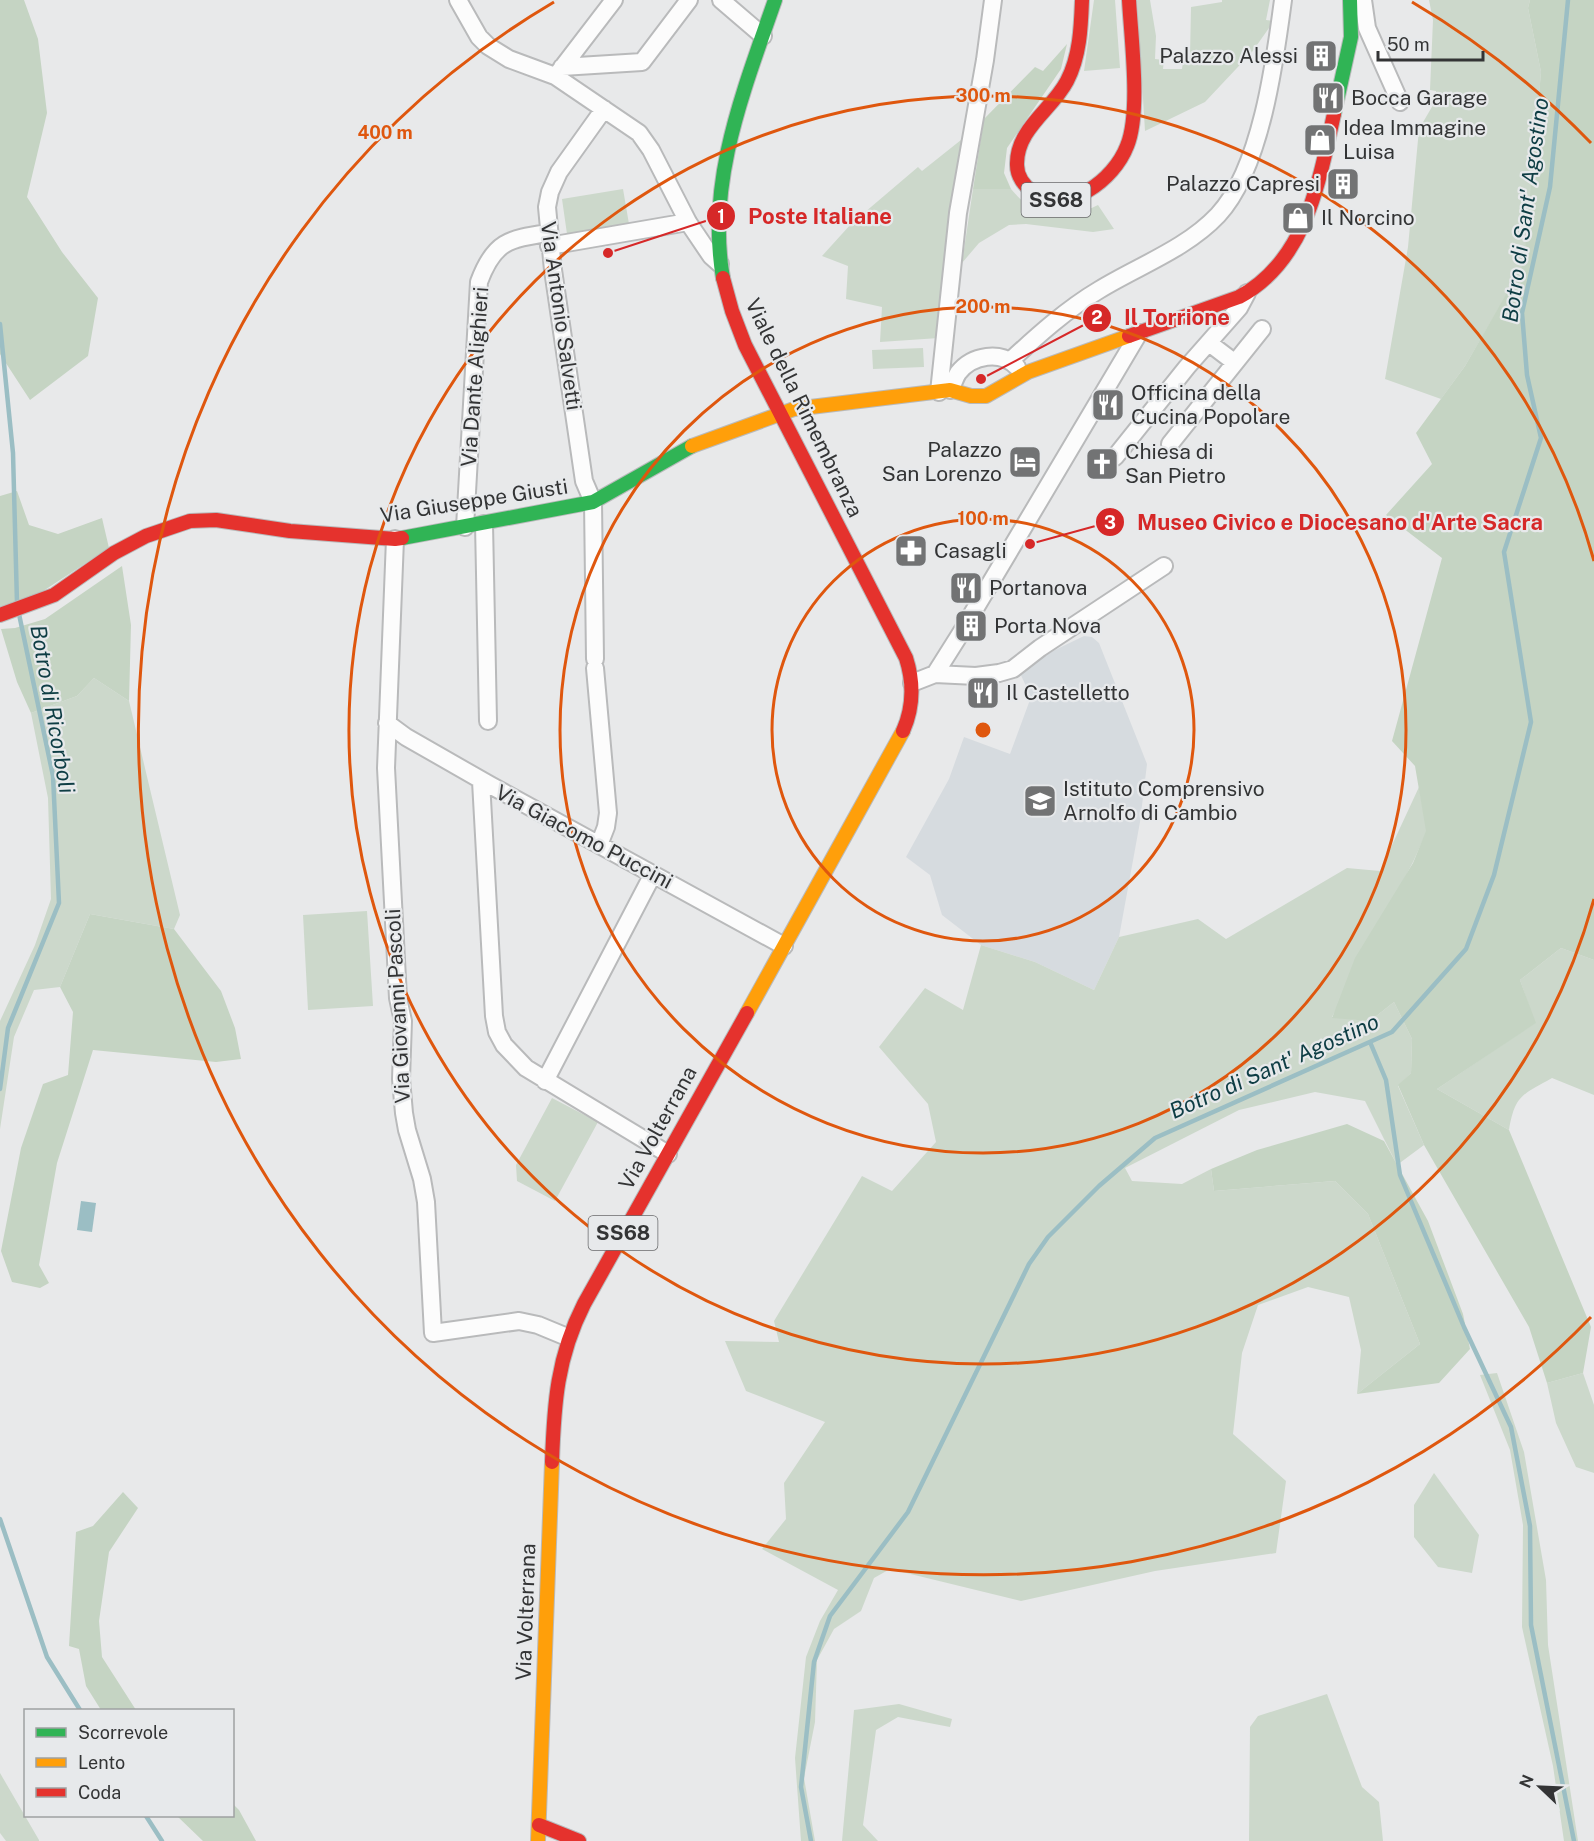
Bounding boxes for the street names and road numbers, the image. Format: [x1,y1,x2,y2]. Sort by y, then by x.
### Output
road number: SS68 [1022,183,1090,217]
street label: Via Antonio Salvetti [536,220,587,412]
street label: Via Dante Alighieri [456,286,493,468]
street label: Viale della Rimembranza [741,294,868,521]
street label: Via Giuseppe Giusti [378,473,570,528]
street label: Via Giacomo Puccini [491,779,677,894]
street label: Via Giovanni Pascoli [380,908,415,1104]
street label: Via Volterrana [613,1062,702,1194]
road number: SS68 [588,1216,658,1250]
street label: Via Volterrana [511,1543,540,1681]

